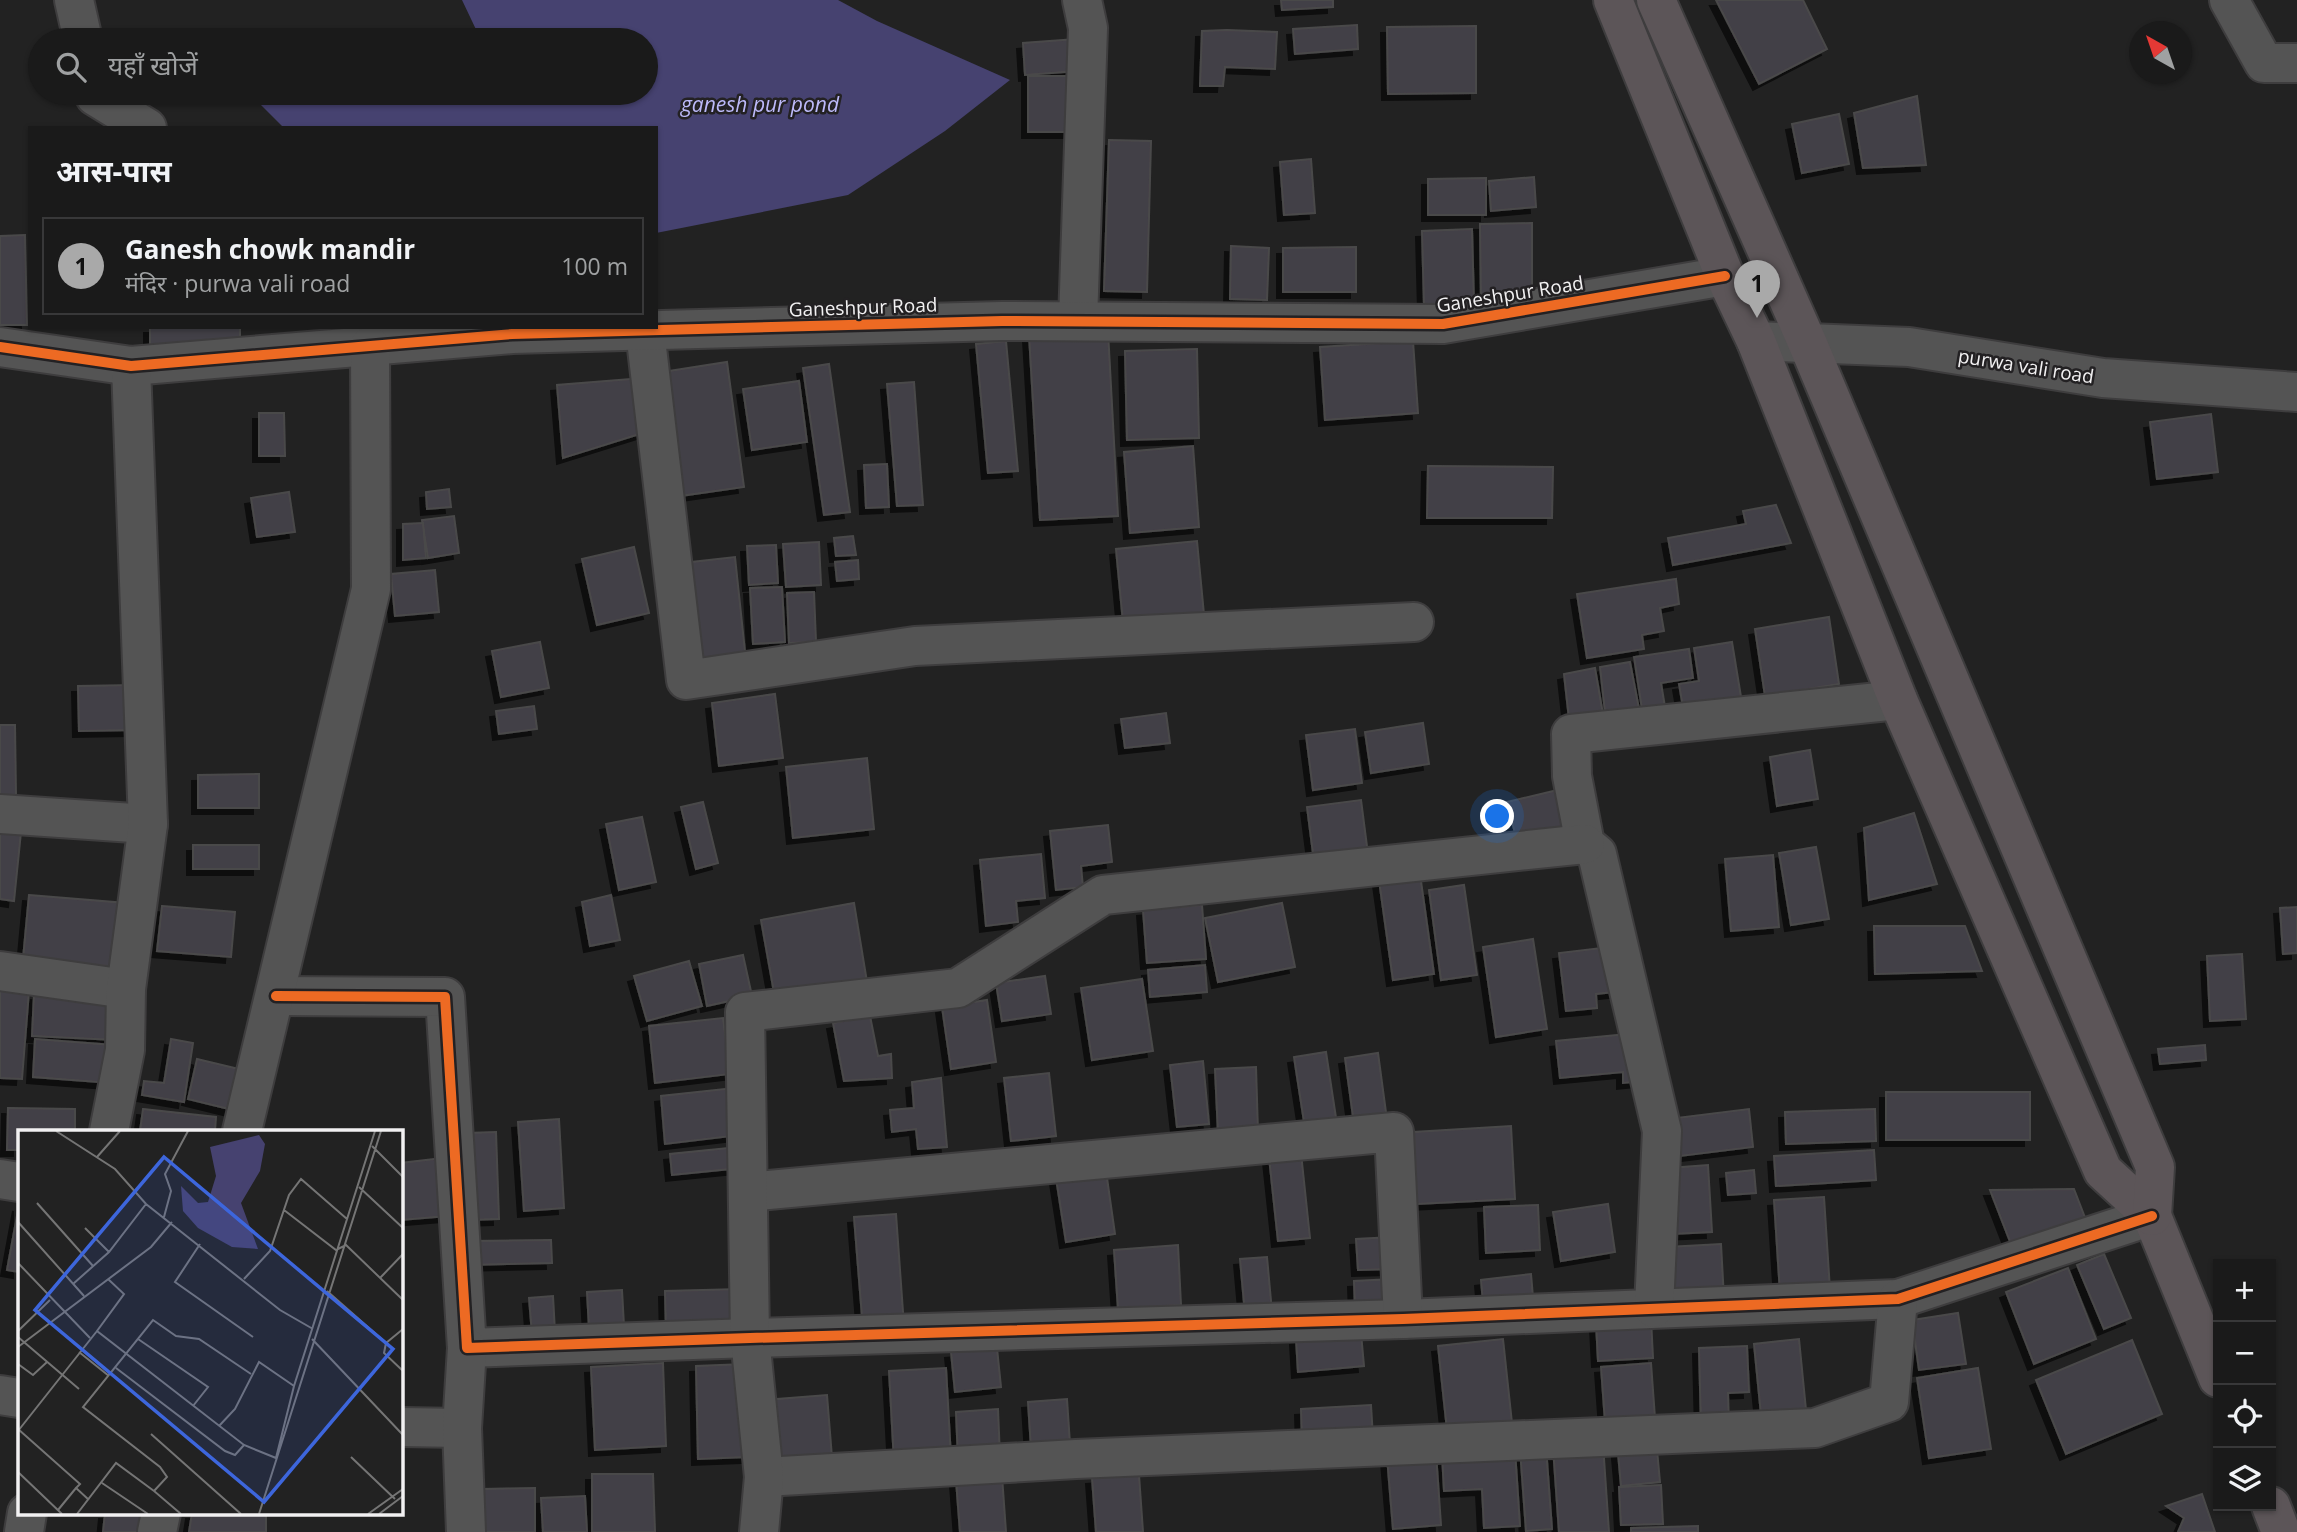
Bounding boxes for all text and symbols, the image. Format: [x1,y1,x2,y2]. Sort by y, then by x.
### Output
north arrow [2129,21,2192,84]
search box [28,28,658,105]
text: यहाँ खोजें [108,47,198,83]
icon: search [52,48,90,86]
water label: ganesh pur pond [680,90,840,118]
text: आस-पास [56,150,172,191]
text: Ganesh chowk mandir [125,231,415,267]
text: 1 [74,250,88,282]
text: 100 m [561,250,628,282]
pin: 1 [1734,260,1780,318]
text: मंदिर · purwa vali road [125,267,350,299]
street label: Ganeshpur Road [1435,270,1585,318]
street label: Ganeshpur Road [788,291,938,323]
street label: purwa vali road [1956,342,2096,390]
your location [1480,799,1514,833]
inset map [18,1130,402,1514]
map controls [2213,1259,2276,1511]
button: + [2213,1259,2276,1322]
button: − [2213,1322,2276,1385]
button: locate [2213,1385,2276,1448]
button: layers [2213,1448,2276,1511]

